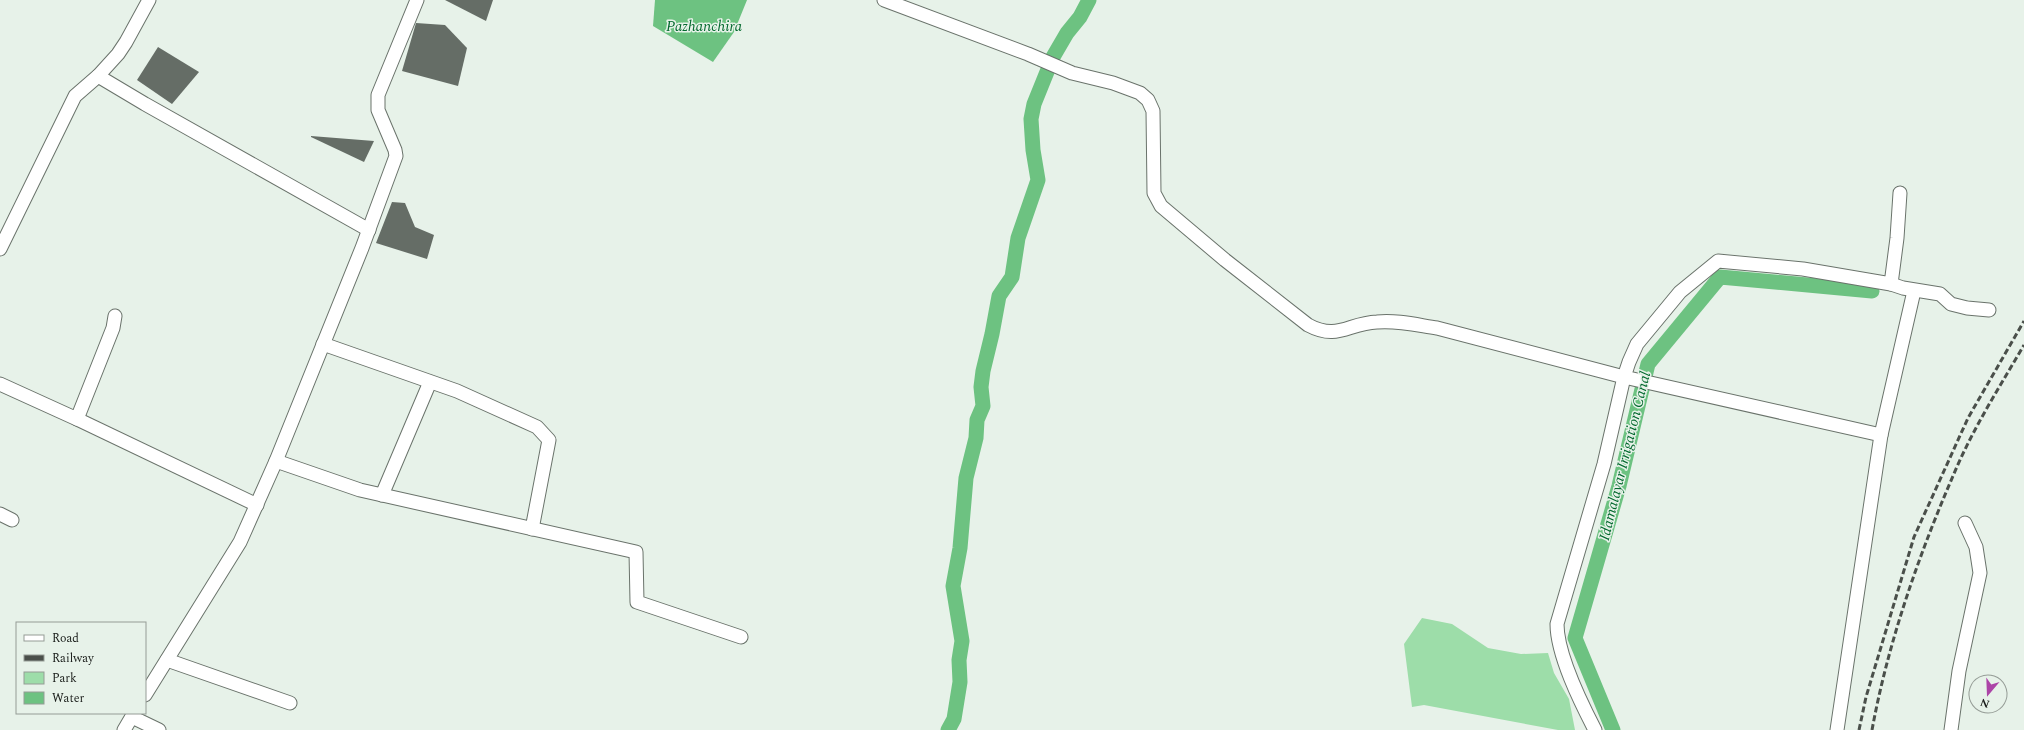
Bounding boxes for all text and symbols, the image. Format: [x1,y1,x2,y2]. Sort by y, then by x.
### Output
water label: Pazhanchira [666,15,742,38]
water label: Idamalayar Irrigation Canal [1593,369,1657,543]
legend [16,622,146,714]
text: Road [52,629,79,648]
text: Railway [52,649,95,668]
text: Park [52,669,77,688]
north arrow [1968,674,2008,714]
text: Water [52,689,84,708]
text: N [1978,693,1992,712]

